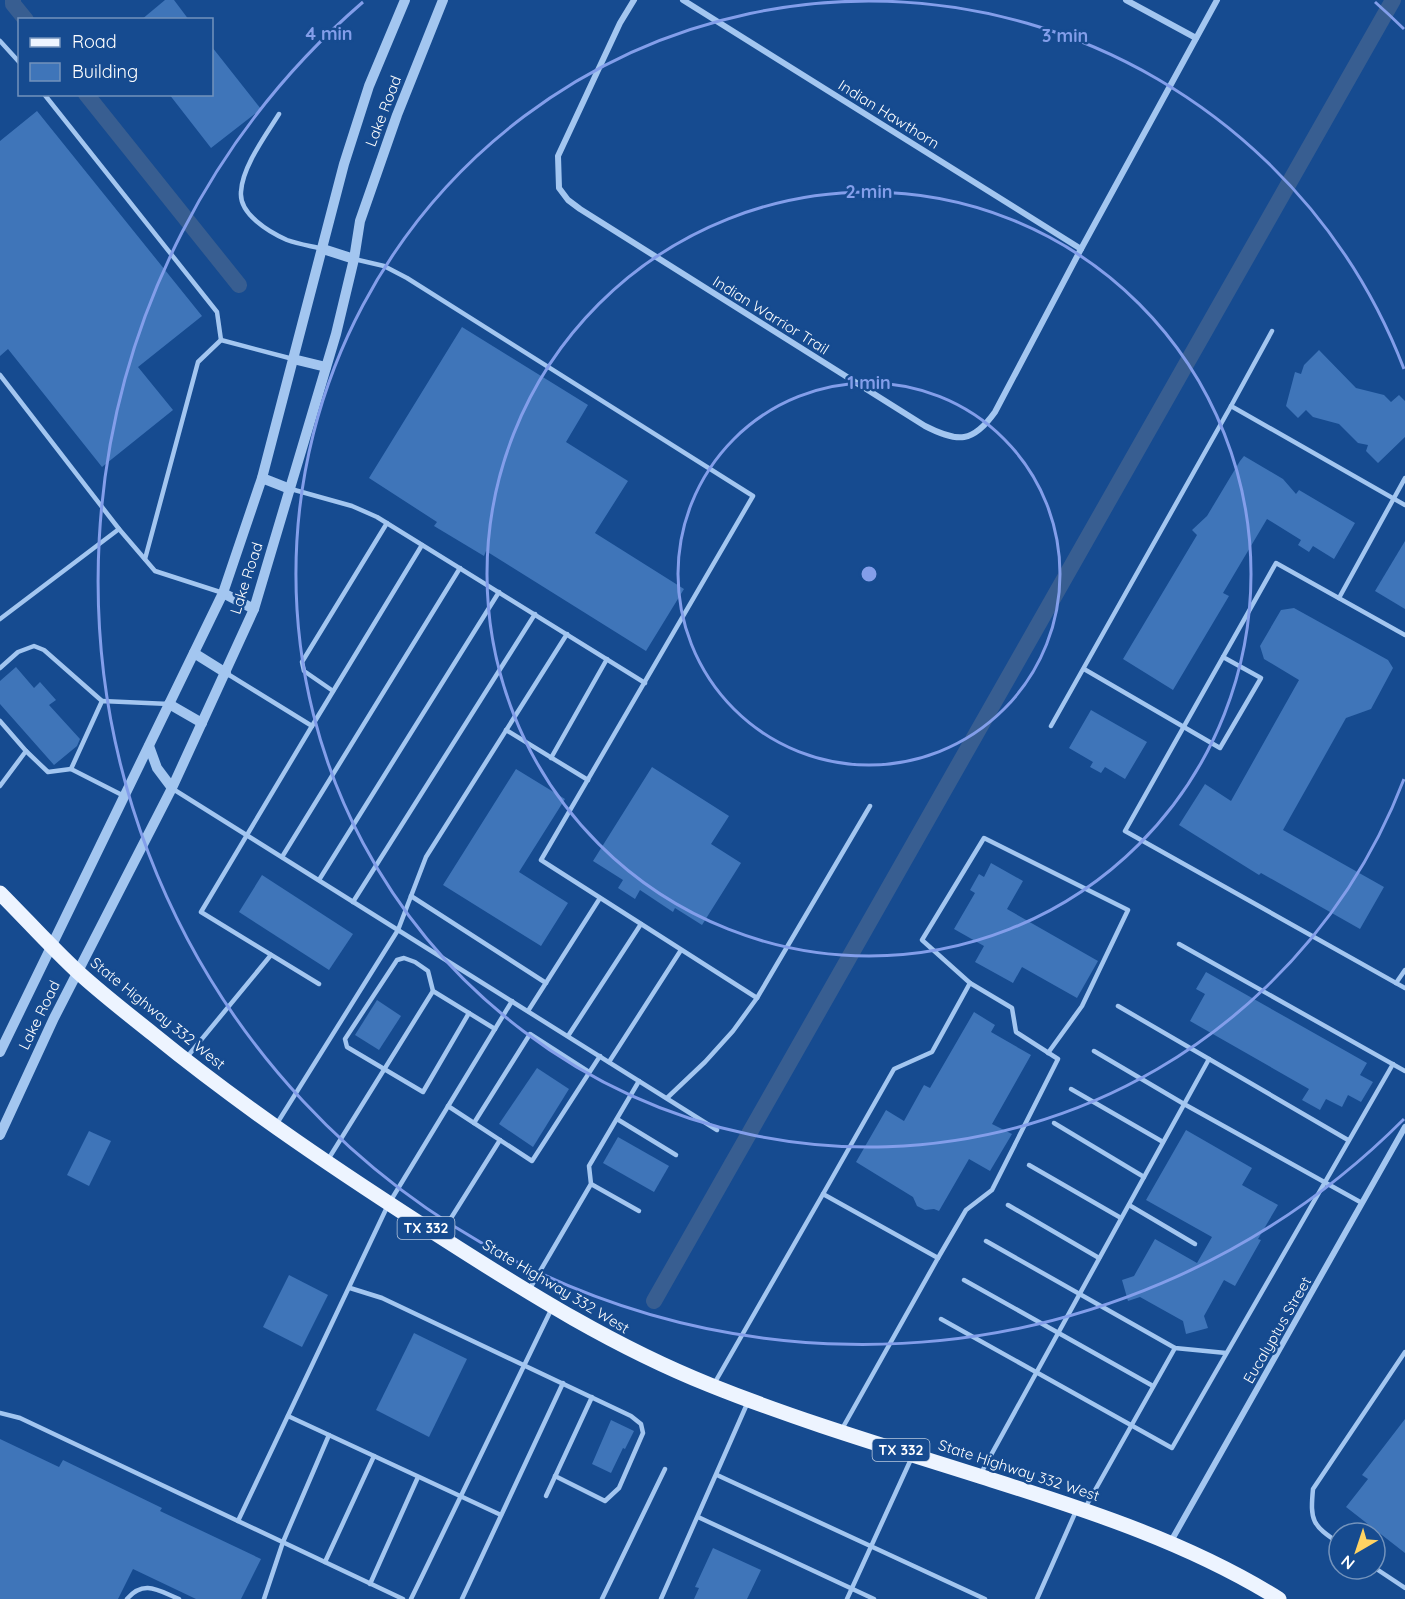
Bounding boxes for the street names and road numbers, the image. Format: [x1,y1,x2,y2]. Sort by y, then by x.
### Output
street label: Lake Road [361,73,405,149]
street label: Indian Hawthorn [835,75,943,153]
street label: Indian Warrior Trail [709,272,833,358]
street label: Lake Road [225,540,267,616]
street label: State Highway 332 West [87,953,229,1073]
street label: Lake Road [14,977,64,1053]
road number: TX 332 [398,1217,454,1239]
street label: State Highway 332 West [479,1235,633,1337]
street label: Eucalyptus Street [1239,1273,1315,1387]
street label: State Highway 332 West [936,1435,1102,1505]
road number: TX 332 [872,1439,930,1461]

